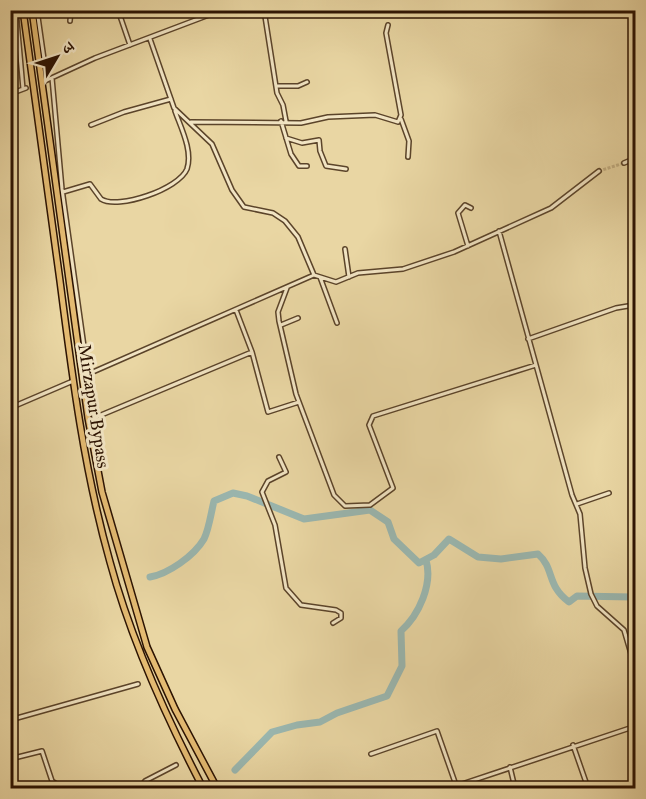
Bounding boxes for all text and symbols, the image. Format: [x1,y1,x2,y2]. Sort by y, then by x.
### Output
north arrow [27,27,87,87]
text: उ [58,38,79,58]
street label: Mirzapur Bypass [73,342,115,470]

